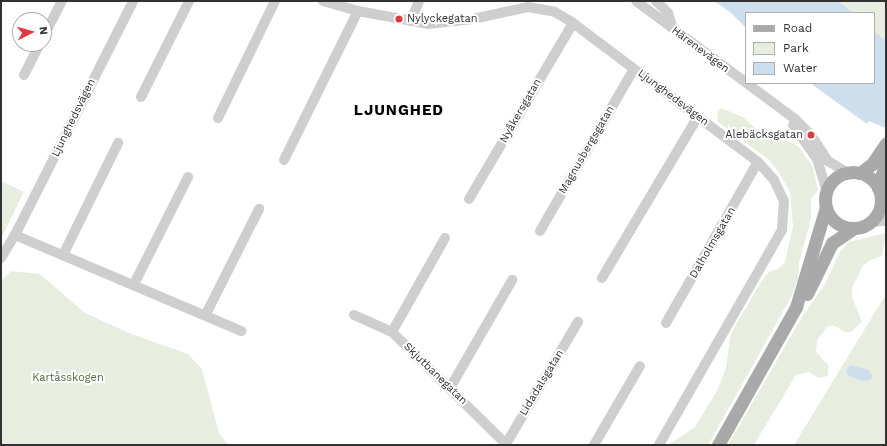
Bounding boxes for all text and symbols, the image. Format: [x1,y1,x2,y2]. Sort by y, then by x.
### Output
north arrow [12,12,52,52]
place label: Nylyckegatan [407,12,478,26]
legend [745,12,875,84]
marker: Nylyckegatan [394,14,404,24]
text: Road [783,21,812,35]
street label: Härenevägen [669,24,731,76]
text: N [37,26,50,36]
text: Park [783,41,809,55]
text: Water [783,61,817,75]
street label: Ljunghedsvägen [635,67,711,129]
street label: Ljunghedsvägen [49,77,99,159]
street label: Nyåkersgatan [497,77,545,145]
district label: LJUNGHED [354,102,444,120]
street label: Magnusbergsgatan [556,104,618,196]
place label: Alebäcksgatan [725,128,803,142]
marker: Alebäcksgatan [806,130,816,140]
street label: Dalholmsgatan [687,205,739,281]
street label: Skjutbanegatan [400,340,470,408]
street label: Lidadalsgatan [517,348,567,418]
park label: Kartåsskogen [32,371,104,385]

